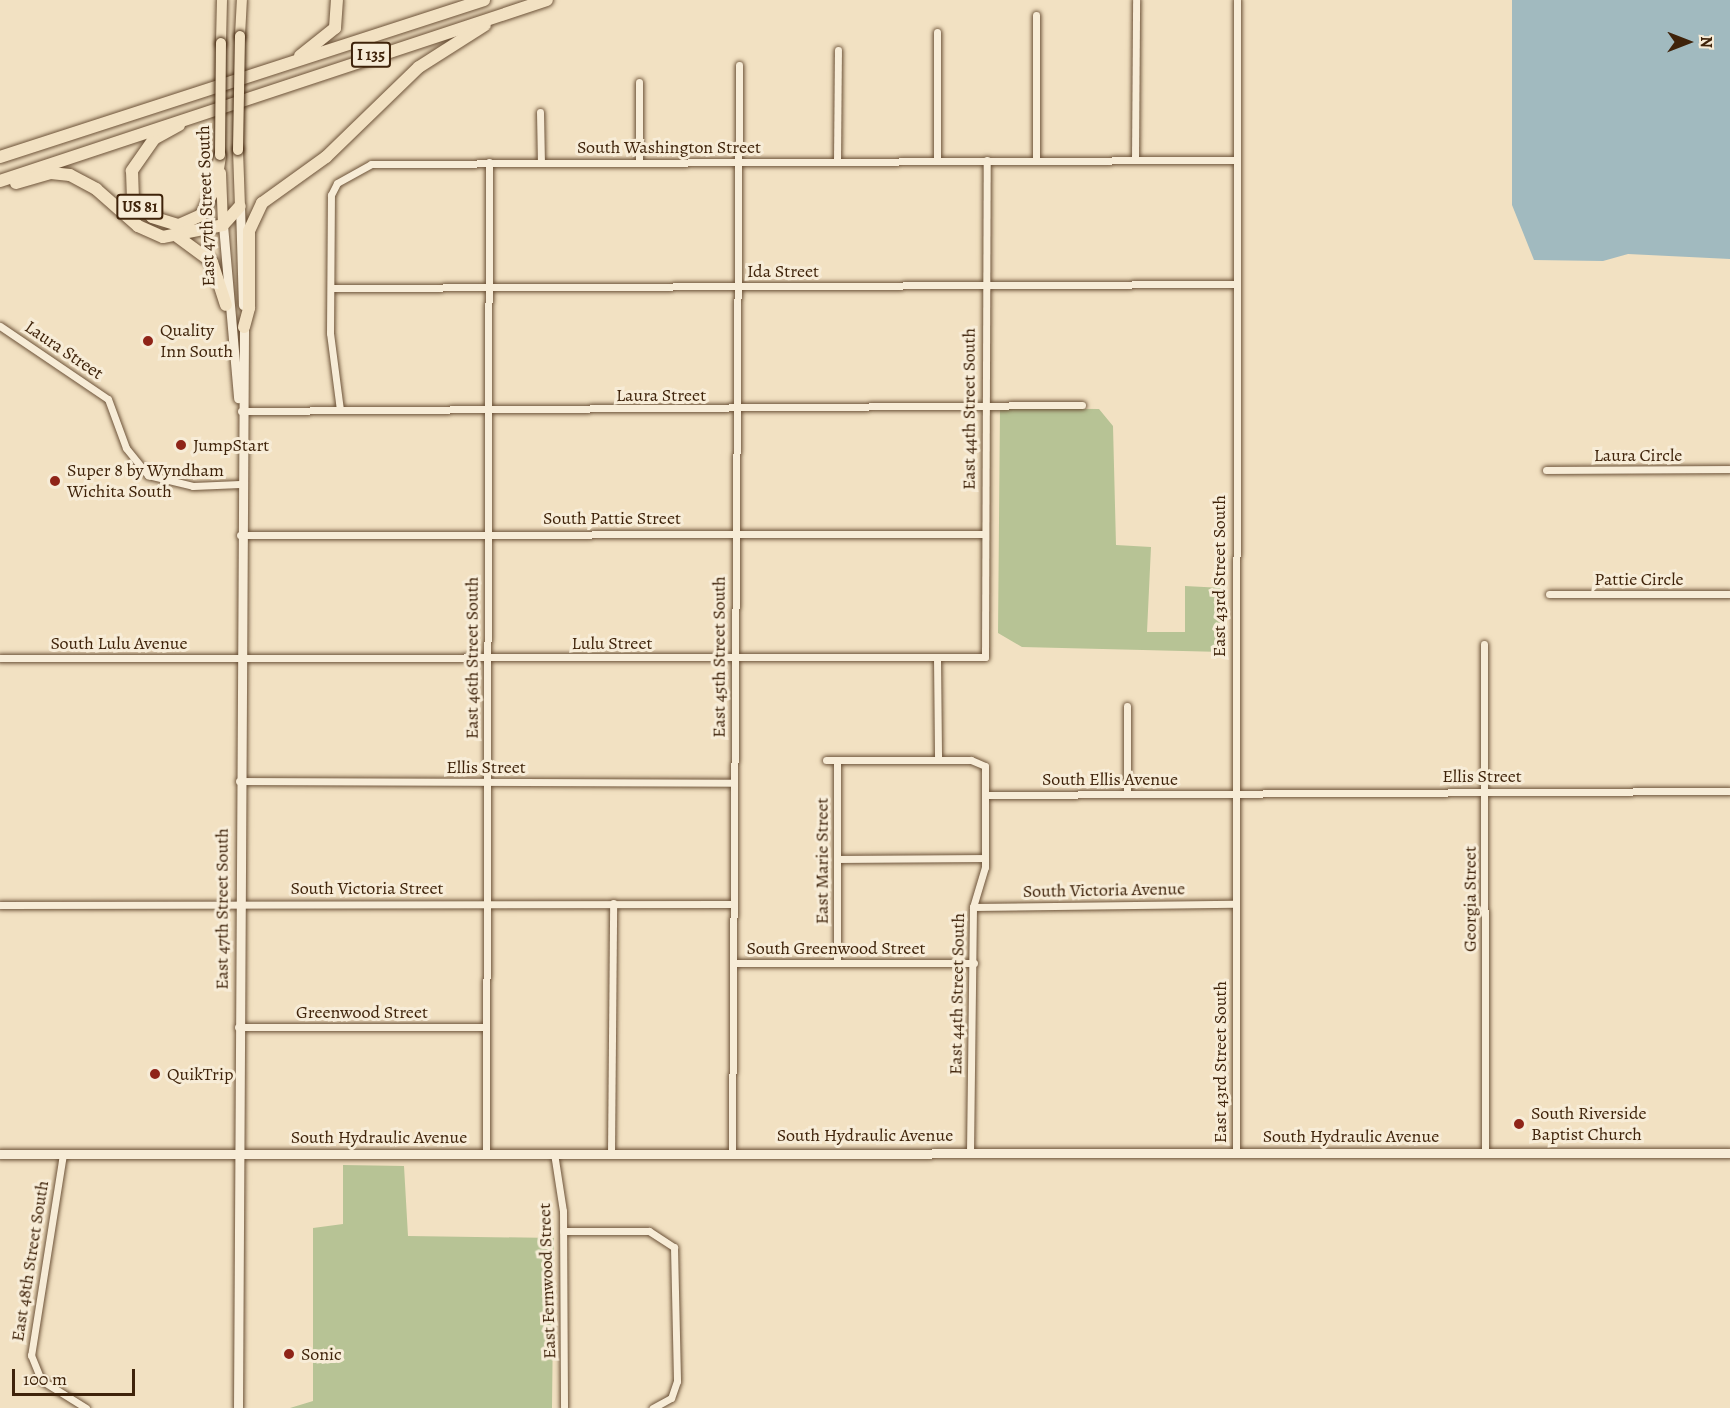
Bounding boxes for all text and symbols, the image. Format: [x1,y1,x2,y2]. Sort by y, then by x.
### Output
north arrow [1658,12,1718,72]
text: N [1695,36,1717,48]
road number: I 135 [350,42,392,68]
street label: East 47th Street South [192,125,220,287]
street label: South Washington Street [577,136,761,158]
road number: US 81 [116,194,164,220]
street label: Ida Street [747,260,819,282]
street label: Laura Street [21,316,107,384]
place label: Quality Inn South [160,320,233,362]
street label: East 44th Street South [958,328,980,490]
marker: Quality Inn South [141,334,155,348]
street label: Laura Street [616,384,706,406]
place label: JumpStart [193,434,269,456]
marker: JumpStart [174,438,188,452]
street label: Laura Circle [1594,444,1682,466]
place label: Super 8 by Wyndham Wichita South [67,460,224,502]
marker: Super 8 by Wyndham Wichita South [48,474,62,488]
street label: East 43rd Street South [1208,495,1230,657]
street label: South Pattie Street [543,507,681,529]
street label: Pattie Circle [1594,568,1684,590]
street label: East 45th Street South [708,576,730,738]
street label: East 46th Street South [461,577,483,739]
street label: South Lulu Avenue [50,632,188,654]
street label: Lulu Street [572,632,652,654]
street label: Ellis Street [446,756,526,778]
street label: Ellis Street [1442,765,1522,787]
street label: South Ellis Avenue [1042,768,1178,790]
street label: East Marie Street [811,798,833,924]
street label: East 47th Street South [211,828,233,990]
street label: Georgia Street [1459,846,1481,952]
street label: South Victoria Street [290,877,444,899]
street label: South Victoria Avenue [1023,878,1185,902]
street label: East 44th Street South [945,913,969,1075]
street label: South Greenwood Street [747,937,925,959]
street label: East 43rd Street South [1209,981,1231,1143]
street label: Greenwood Street [296,1001,428,1023]
place label: QuikTrip [167,1063,234,1085]
marker: QuikTrip [148,1067,162,1081]
place label: South Riverside Baptist Church [1531,1103,1647,1146]
marker: South Riverside Baptist Church [1512,1117,1526,1131]
street label: South Hydraulic Avenue [777,1124,953,1146]
street label: South Hydraulic Avenue [1263,1125,1439,1147]
street label: South Hydraulic Avenue [291,1126,467,1148]
street label: East 48th Street South [7,1179,53,1343]
street label: East Fernwood Street [533,1203,561,1359]
place label: Sonic [301,1343,342,1365]
marker: Sonic [282,1347,296,1361]
scale bar [15,1357,138,1395]
text: 100 m [23,1367,67,1391]

